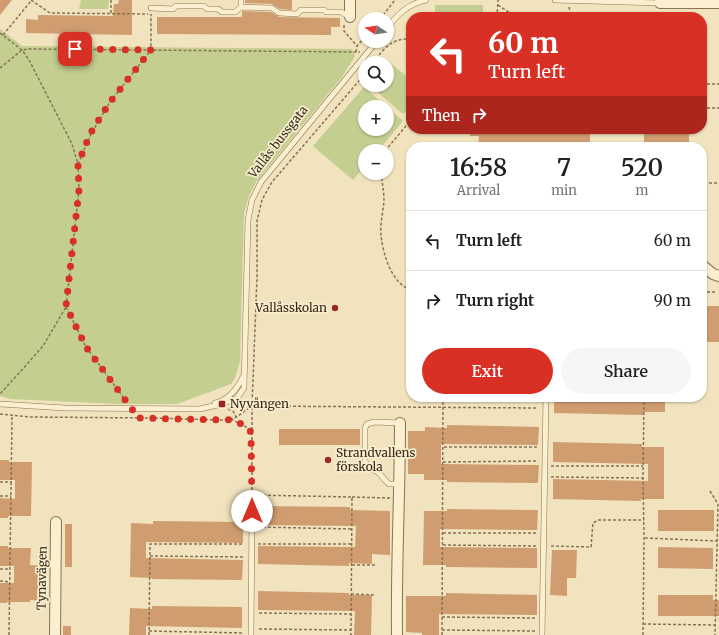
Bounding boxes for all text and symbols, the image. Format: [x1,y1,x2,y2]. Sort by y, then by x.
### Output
north arrow [358,12,394,48]
map controls [358,12,394,180]
text: 60 m [488,25,558,61]
icon: left [422,28,474,80]
pin [58,32,92,66]
icon: arrive [64,38,86,60]
button: search [358,56,394,92]
text: Turn left [488,60,565,83]
button: + [358,100,394,136]
street label: Vallås bussgata [244,102,311,182]
icon: right [468,104,490,126]
text: Then [422,106,460,125]
button: − [358,144,394,180]
text: 16:58 [450,152,507,183]
text: 7 [557,152,571,183]
text: 520 [621,152,663,183]
text: Arrival [457,182,500,199]
text: min [551,182,577,199]
text: m [635,182,648,199]
icon: left [422,230,444,252]
text: Turn left [456,231,522,250]
text: 60 m [654,231,691,250]
icon: right [422,290,444,312]
text: Turn right [456,291,534,310]
text: 90 m [654,291,691,310]
place label: Vallåsskolan [254,300,327,315]
marker: Vallåsskolan [330,303,340,313]
button: Exit [422,348,553,394]
button: Share [561,348,691,394]
place label: Nyvången [230,396,289,411]
marker: Nyvången [217,399,227,409]
place label: Strandvallens förskola [336,445,416,474]
marker: Strandvallens förskola [323,455,333,465]
position arrow [231,490,273,532]
street label: Tynavägen [33,546,50,610]

